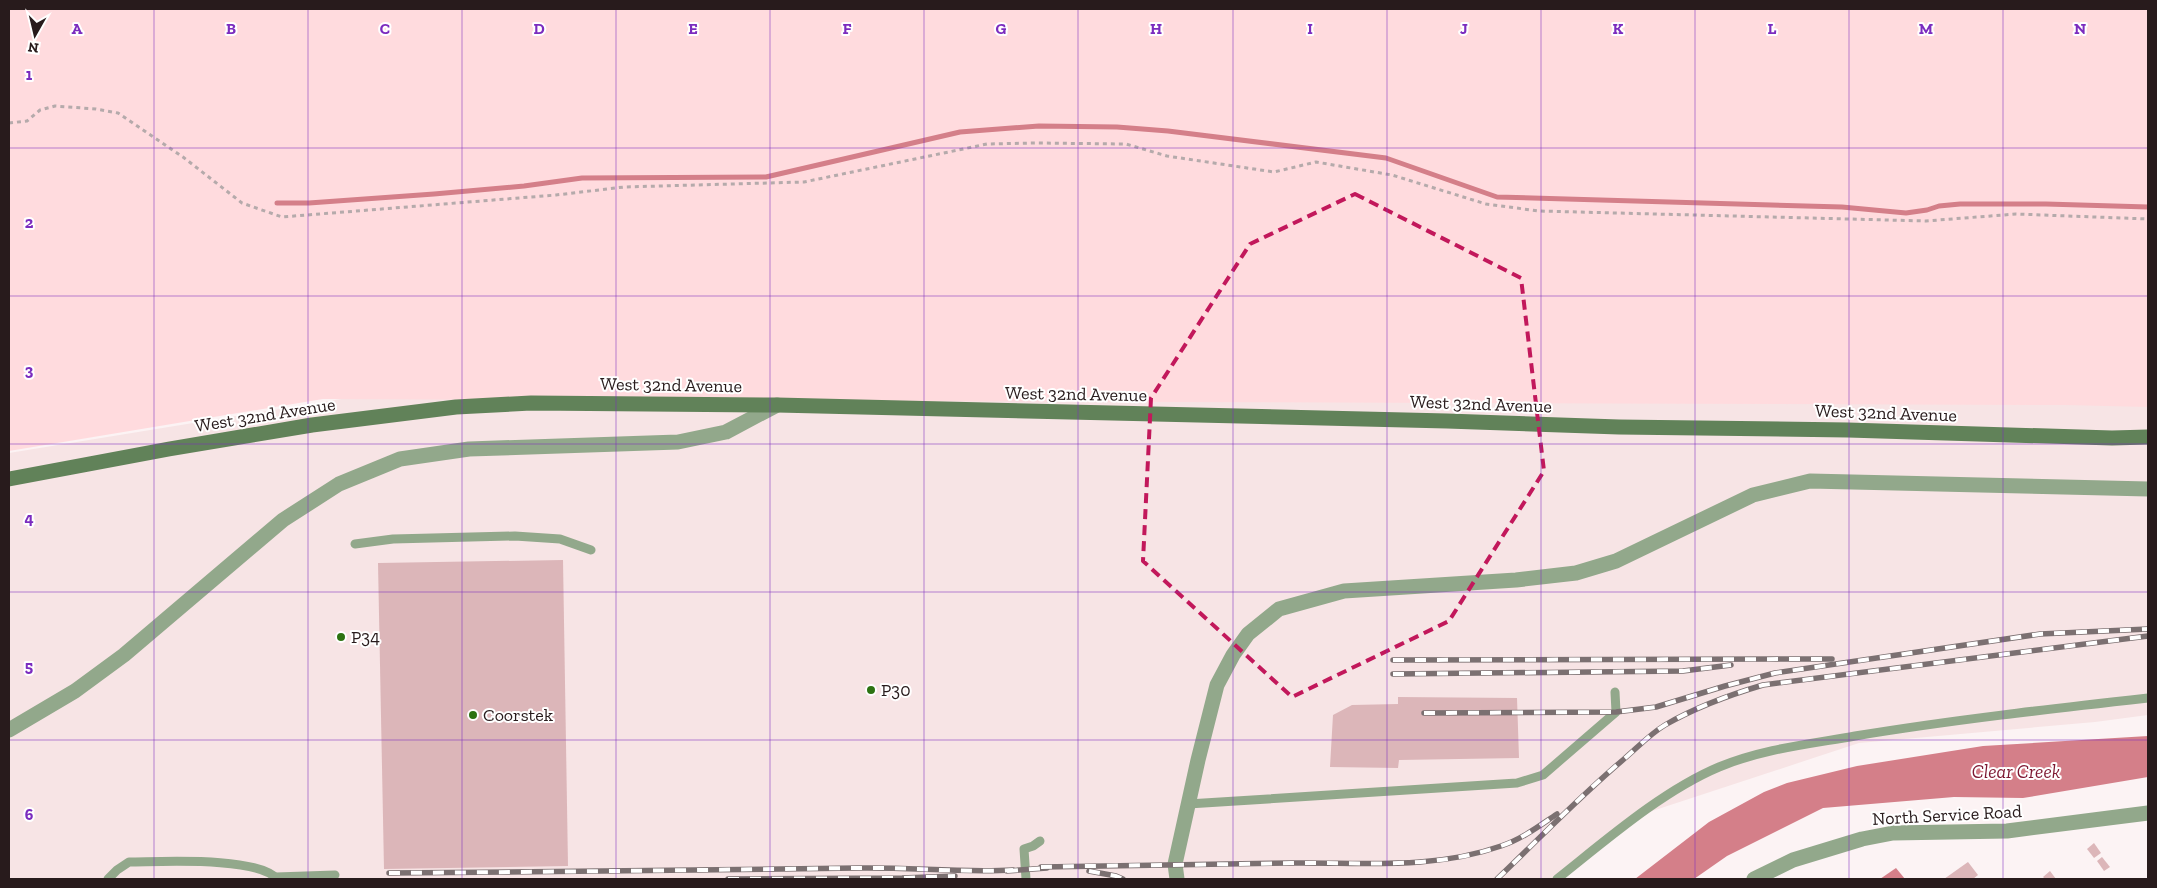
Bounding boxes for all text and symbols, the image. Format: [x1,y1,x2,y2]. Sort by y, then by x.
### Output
north arrow [10,10,60,60]
text: A [72,19,83,38]
text: B [226,19,236,38]
text: C [380,19,390,38]
text: D [533,19,545,38]
text: E [688,19,698,38]
text: F [842,19,852,38]
text: G [996,19,1007,38]
text: H [1150,19,1162,38]
text: I [1307,19,1313,38]
text: J [1460,19,1468,38]
text: K [1613,19,1624,38]
text: L [1768,19,1777,38]
text: M [1919,19,1933,38]
text: N [2074,19,2086,38]
text: N [26,38,40,57]
text: 1 [26,65,33,84]
text: 2 [25,213,34,232]
text: 3 [25,361,34,380]
street label: West 32nd Avenue [600,373,742,397]
street label: West 32nd Avenue [1005,382,1147,406]
street label: West 32nd Avenue [1410,391,1552,417]
street label: West 32nd Avenue [193,393,337,437]
street label: West 32nd Avenue [1815,400,1957,426]
text: 4 [24,509,34,528]
place label: P34 [351,626,380,648]
marker: P34 [335,631,347,643]
text: 5 [25,657,33,676]
place label: P30 [881,679,911,701]
marker: P30 [865,684,877,696]
place label: Coorstek [483,704,554,726]
marker: Coorstek [467,709,479,721]
water label: Clear Creek [1972,760,2060,783]
street label: North Service Road [1872,800,2022,830]
text: 6 [25,805,34,824]

